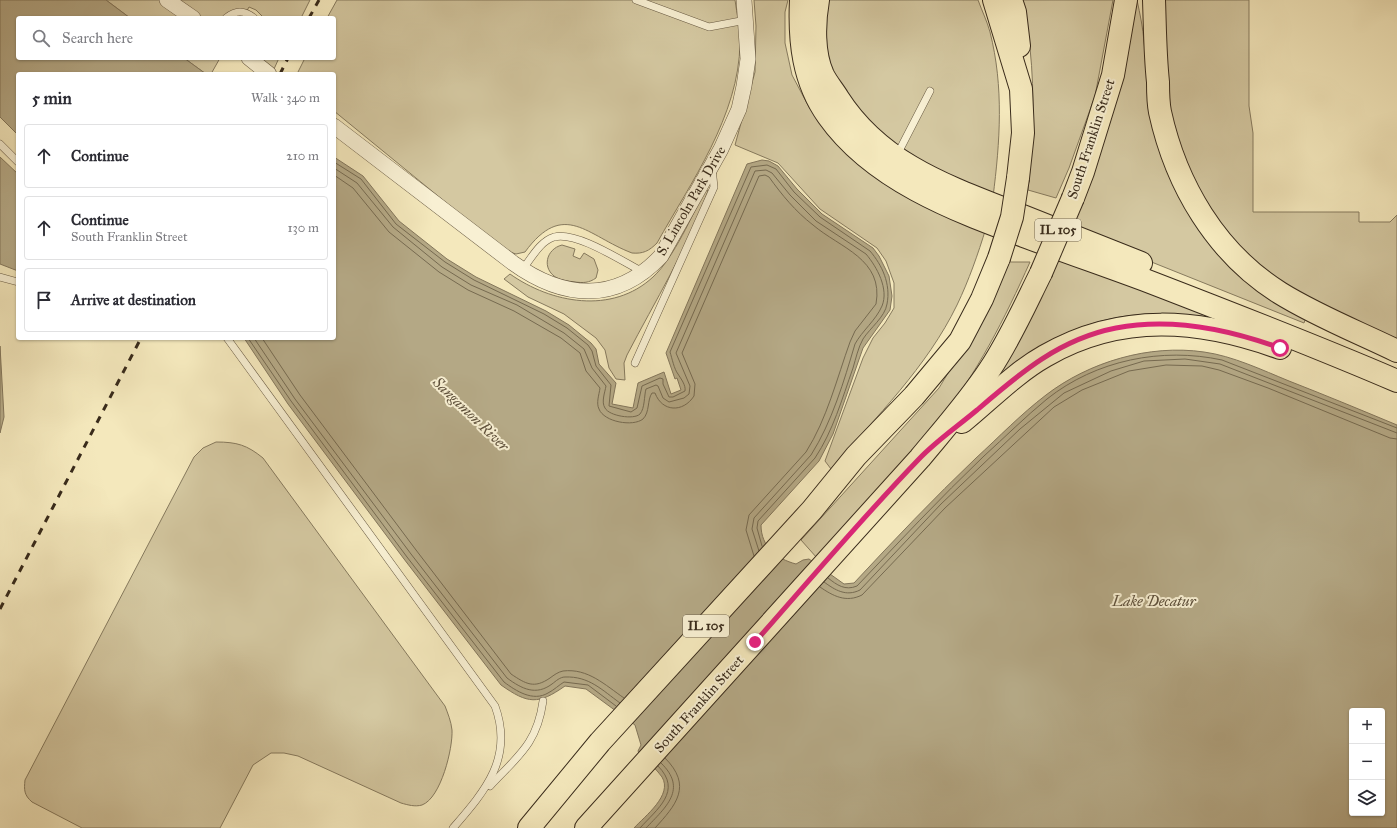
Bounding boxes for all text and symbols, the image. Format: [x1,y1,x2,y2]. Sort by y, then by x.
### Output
search box [16,16,336,60]
icon: search [30,27,52,49]
text: Search here [62,29,133,47]
street label: South Franklin Street [1064,77,1118,201]
text: 5 min [32,88,72,109]
text: Walk · 340 m [251,90,320,106]
street label: S. Lincoln Park Drive [653,143,729,259]
icon: ahead [33,145,55,167]
text: Continue [71,147,129,165]
text: 210 m [286,148,319,164]
text: Continue [71,211,129,229]
icon: ahead [33,217,55,239]
road number: IL 105 [1035,219,1081,241]
text: 130 m [287,220,319,236]
text: South Franklin Street [71,229,188,245]
icon: arrive [33,289,55,311]
text: Arrive at destination [71,291,196,309]
route start [1271,339,1289,357]
water label: Sangamon River [428,372,513,455]
water label: Lake Decatur [1111,592,1196,610]
road number: IL 105 [683,615,729,637]
route end [746,633,764,651]
street label: South Franklin Street [651,652,747,756]
map controls [1349,708,1385,816]
button: + [1349,708,1385,744]
button: − [1349,744,1385,780]
button: layers [1349,780,1385,816]

